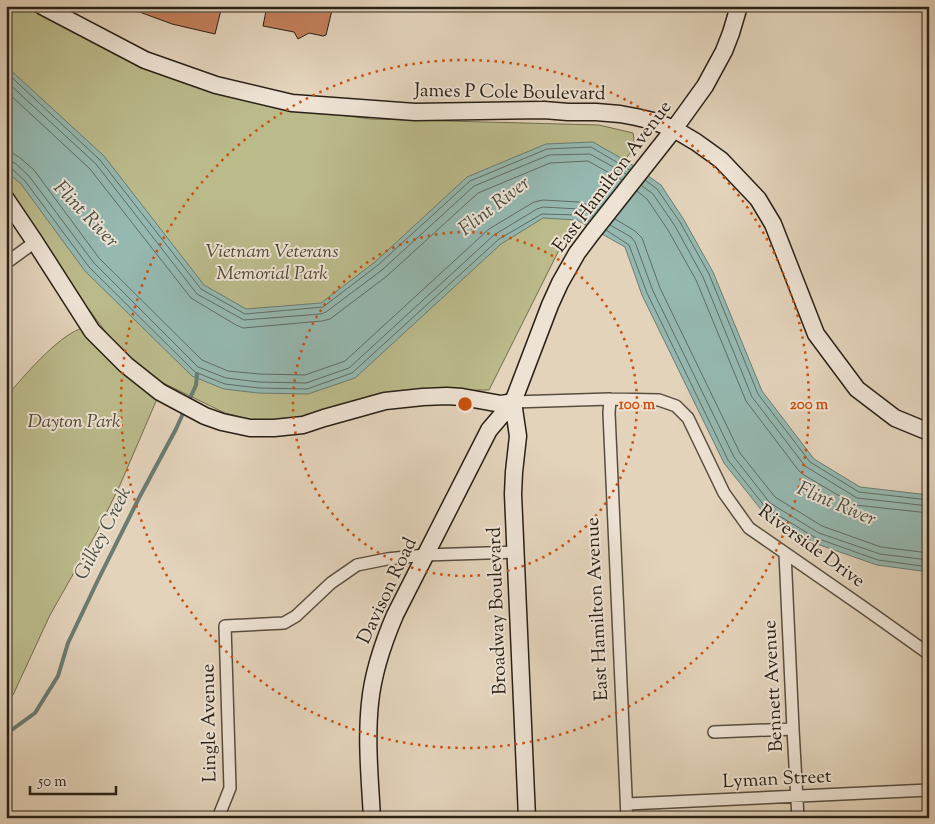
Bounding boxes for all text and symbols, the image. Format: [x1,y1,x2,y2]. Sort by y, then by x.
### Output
street label: James P Cole Boulevard [413,78,606,108]
street label: East Hamilton Avenue [547,95,679,259]
water label: Flint River [453,170,537,244]
water label: Flint River [46,175,124,255]
park label: Vietnam Veterans Memorial Park [205,239,339,288]
centre of rings [456,395,474,413]
text: 100 m [619,395,656,416]
text: 200 m [790,395,829,416]
park label: Dayton Park [28,409,121,436]
water label: Flint River [792,475,880,535]
water label: Gilkey Creek [68,482,140,586]
street label: Riverside Drive [752,499,870,595]
street label: East Hamilton Avenue [580,516,616,702]
street label: Broadway Boulevard [482,526,514,695]
street label: Davison Road [352,533,425,649]
street label: Bennett Avenue [757,619,791,753]
street label: Lingle Avenue [195,663,225,783]
scale bar [30,764,116,796]
street label: Lyman Street [722,764,833,796]
text: 50 m [37,772,67,793]

